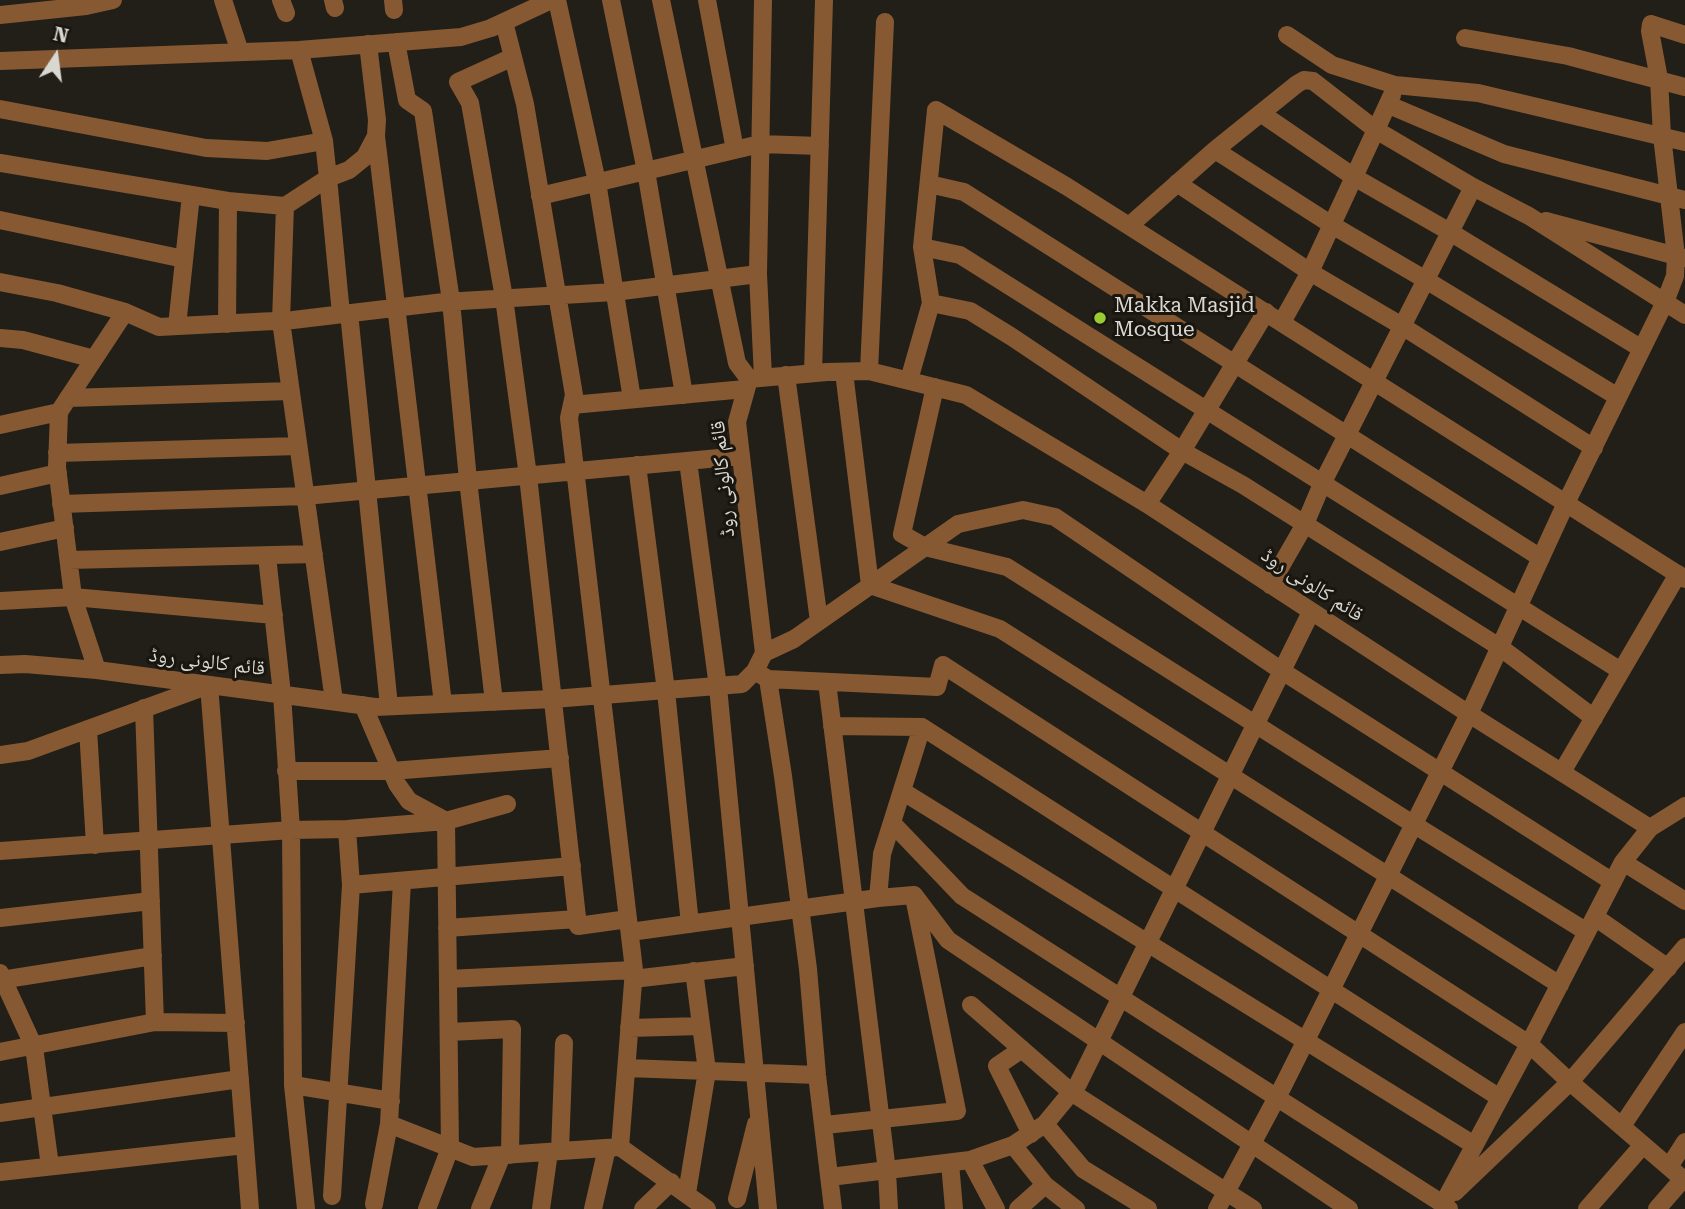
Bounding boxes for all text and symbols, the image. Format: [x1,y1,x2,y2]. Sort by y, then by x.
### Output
north arrow [21,21,91,91]
text: N [51,22,71,48]
place label: Makka Masjid Mosque [1114,293,1255,343]
marker: Makka Masjid Mosque [1092,310,1108,326]
street label: قائم کالونی روڈ [705,420,741,538]
street label: قائم کالونی روڈ [1256,543,1368,627]
street label: قائم کالونی روڈ [148,642,266,682]

